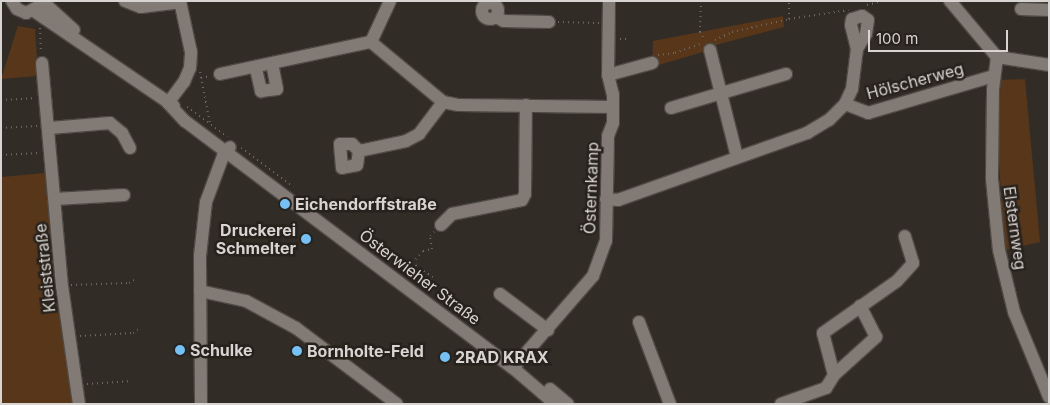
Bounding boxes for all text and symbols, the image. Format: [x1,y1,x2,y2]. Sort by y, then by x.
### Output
scale bar [870,20,1010,52]
text: 100 m [876,29,918,48]
street label: Hölscherweg [864,59,966,103]
street label: Östernkamp [580,141,602,235]
street label: Elsternweg [1000,185,1030,271]
place label: Eichendorffstraße [295,194,437,214]
marker: Eichendorffstraße [279,198,291,210]
place label: Druckerei Schmelter [216,220,296,258]
street label: Kleiststraße [31,223,59,313]
street label: Österwieher Straße [356,225,484,329]
marker: Druckerei Schmelter [300,233,312,245]
place label: Schulke [190,340,253,360]
place label: Bornholte-Feld [307,341,424,361]
marker: Schulke [174,344,186,356]
marker: Bornholte-Feld [291,345,303,357]
place label: 2RAD KRAX [455,347,549,367]
marker: 2RAD KRAX [439,351,451,363]

